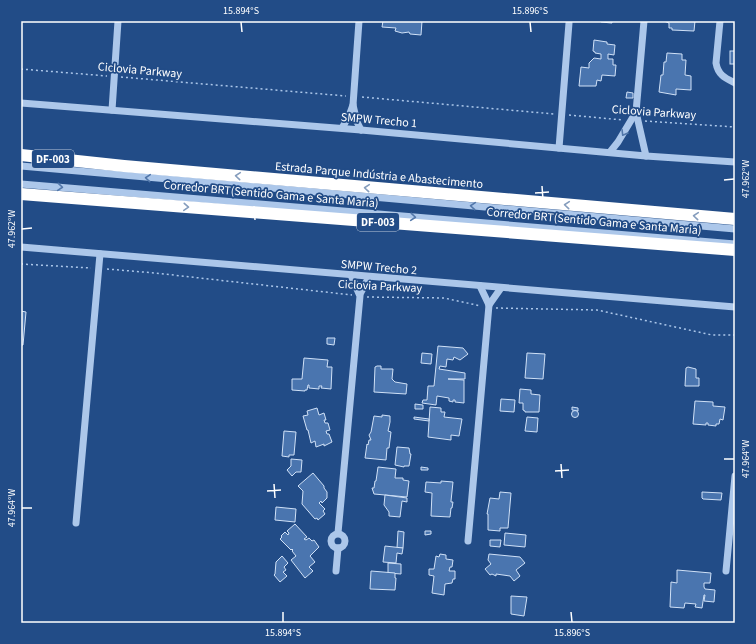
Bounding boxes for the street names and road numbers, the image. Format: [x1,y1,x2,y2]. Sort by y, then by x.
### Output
street label: Ciclovia Parkway [97,58,183,83]
street label: Ciclovia Parkway [611,101,697,124]
street label: SMPW Trecho 1 [340,109,418,132]
road number: DF-003 [32,150,74,168]
street label: Estrada Parque Indústria e Abastecimento [274,158,484,193]
street label: Corredor BRT(Sentido Gama e Santa Maria) [163,177,379,212]
street label: Corredor BRT(Sentido Gama e Santa Maria) [486,204,702,239]
road number: DF-003 [357,213,399,231]
street label: SMPW Trecho 2 [340,256,418,279]
street label: Ciclovia Parkway [337,276,423,297]

